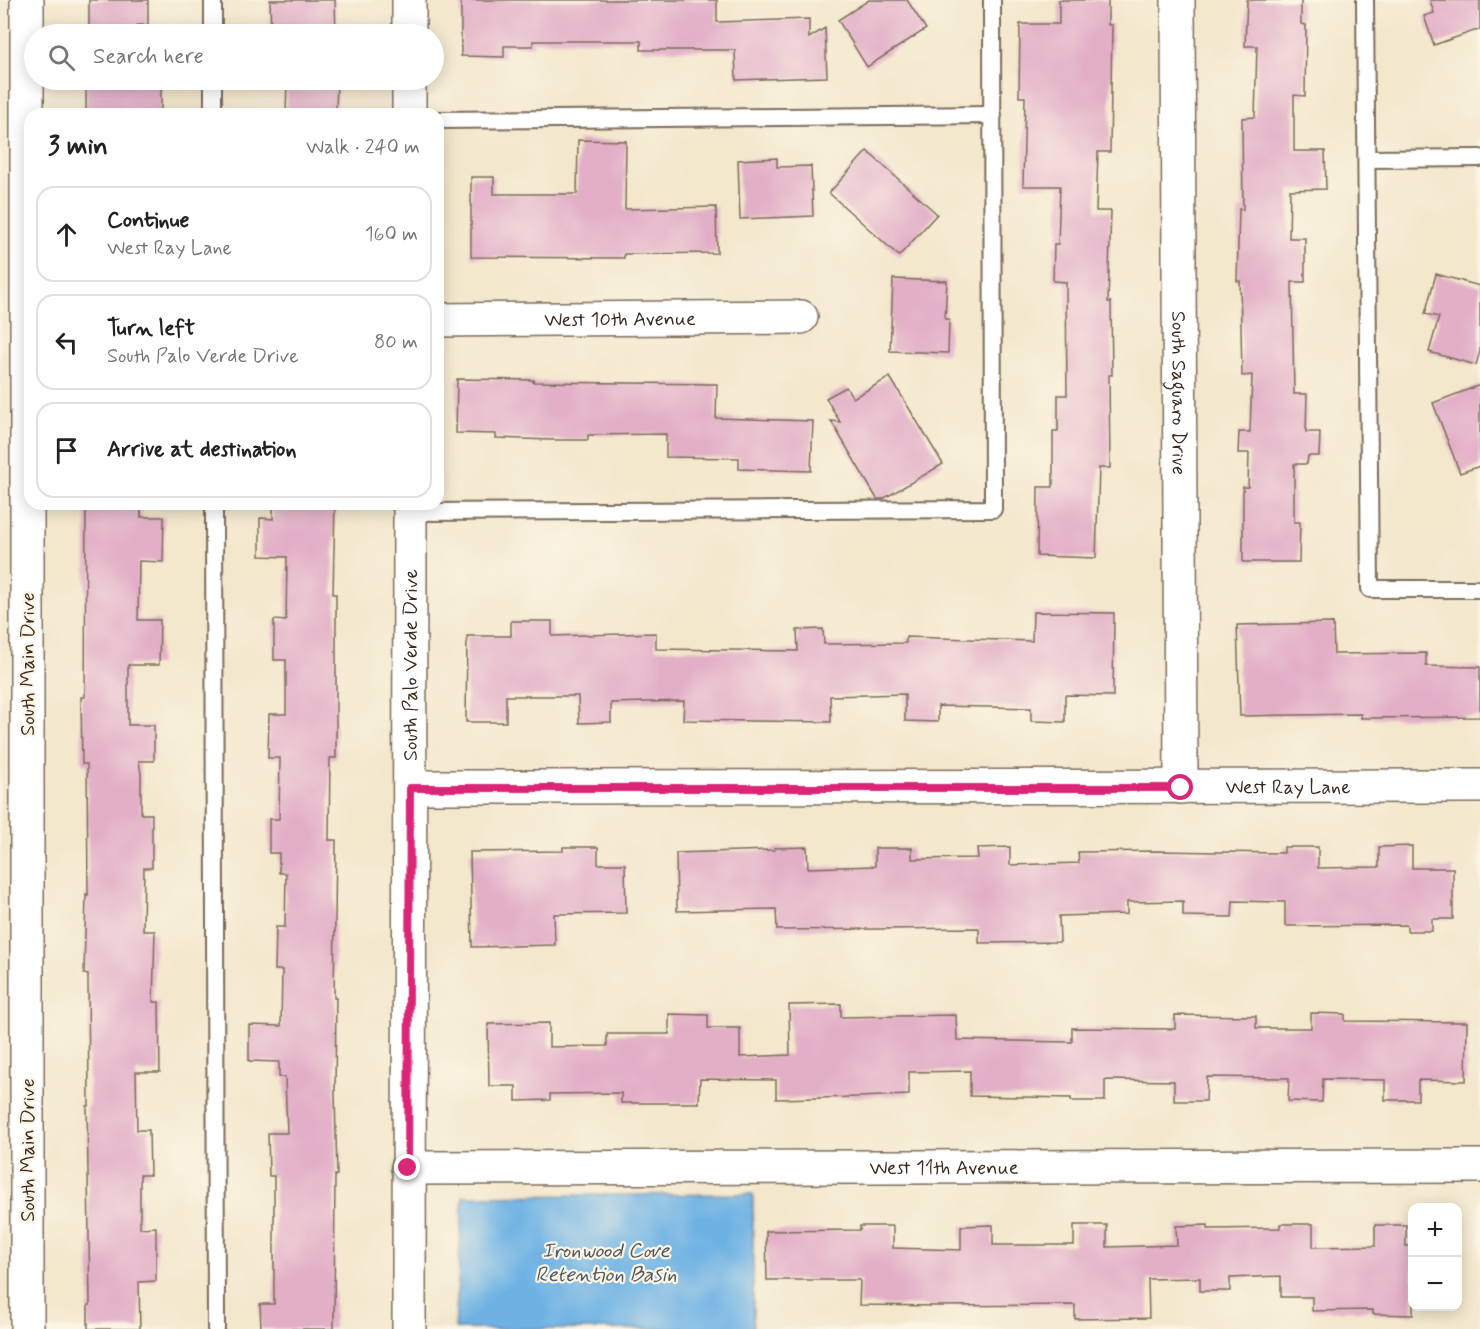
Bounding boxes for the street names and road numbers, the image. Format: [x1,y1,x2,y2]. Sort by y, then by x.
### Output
street label: West 10th Avenue [544,306,696,334]
street label: South Saguaro Drive [1162,311,1192,475]
street label: South Palo Verde Drive [398,569,425,761]
street label: South Main Drive [15,592,42,736]
street label: West Ray Lane [1225,774,1351,801]
street label: South Main Drive [15,1078,42,1222]
street label: West 11th Avenue [870,1155,1019,1182]

